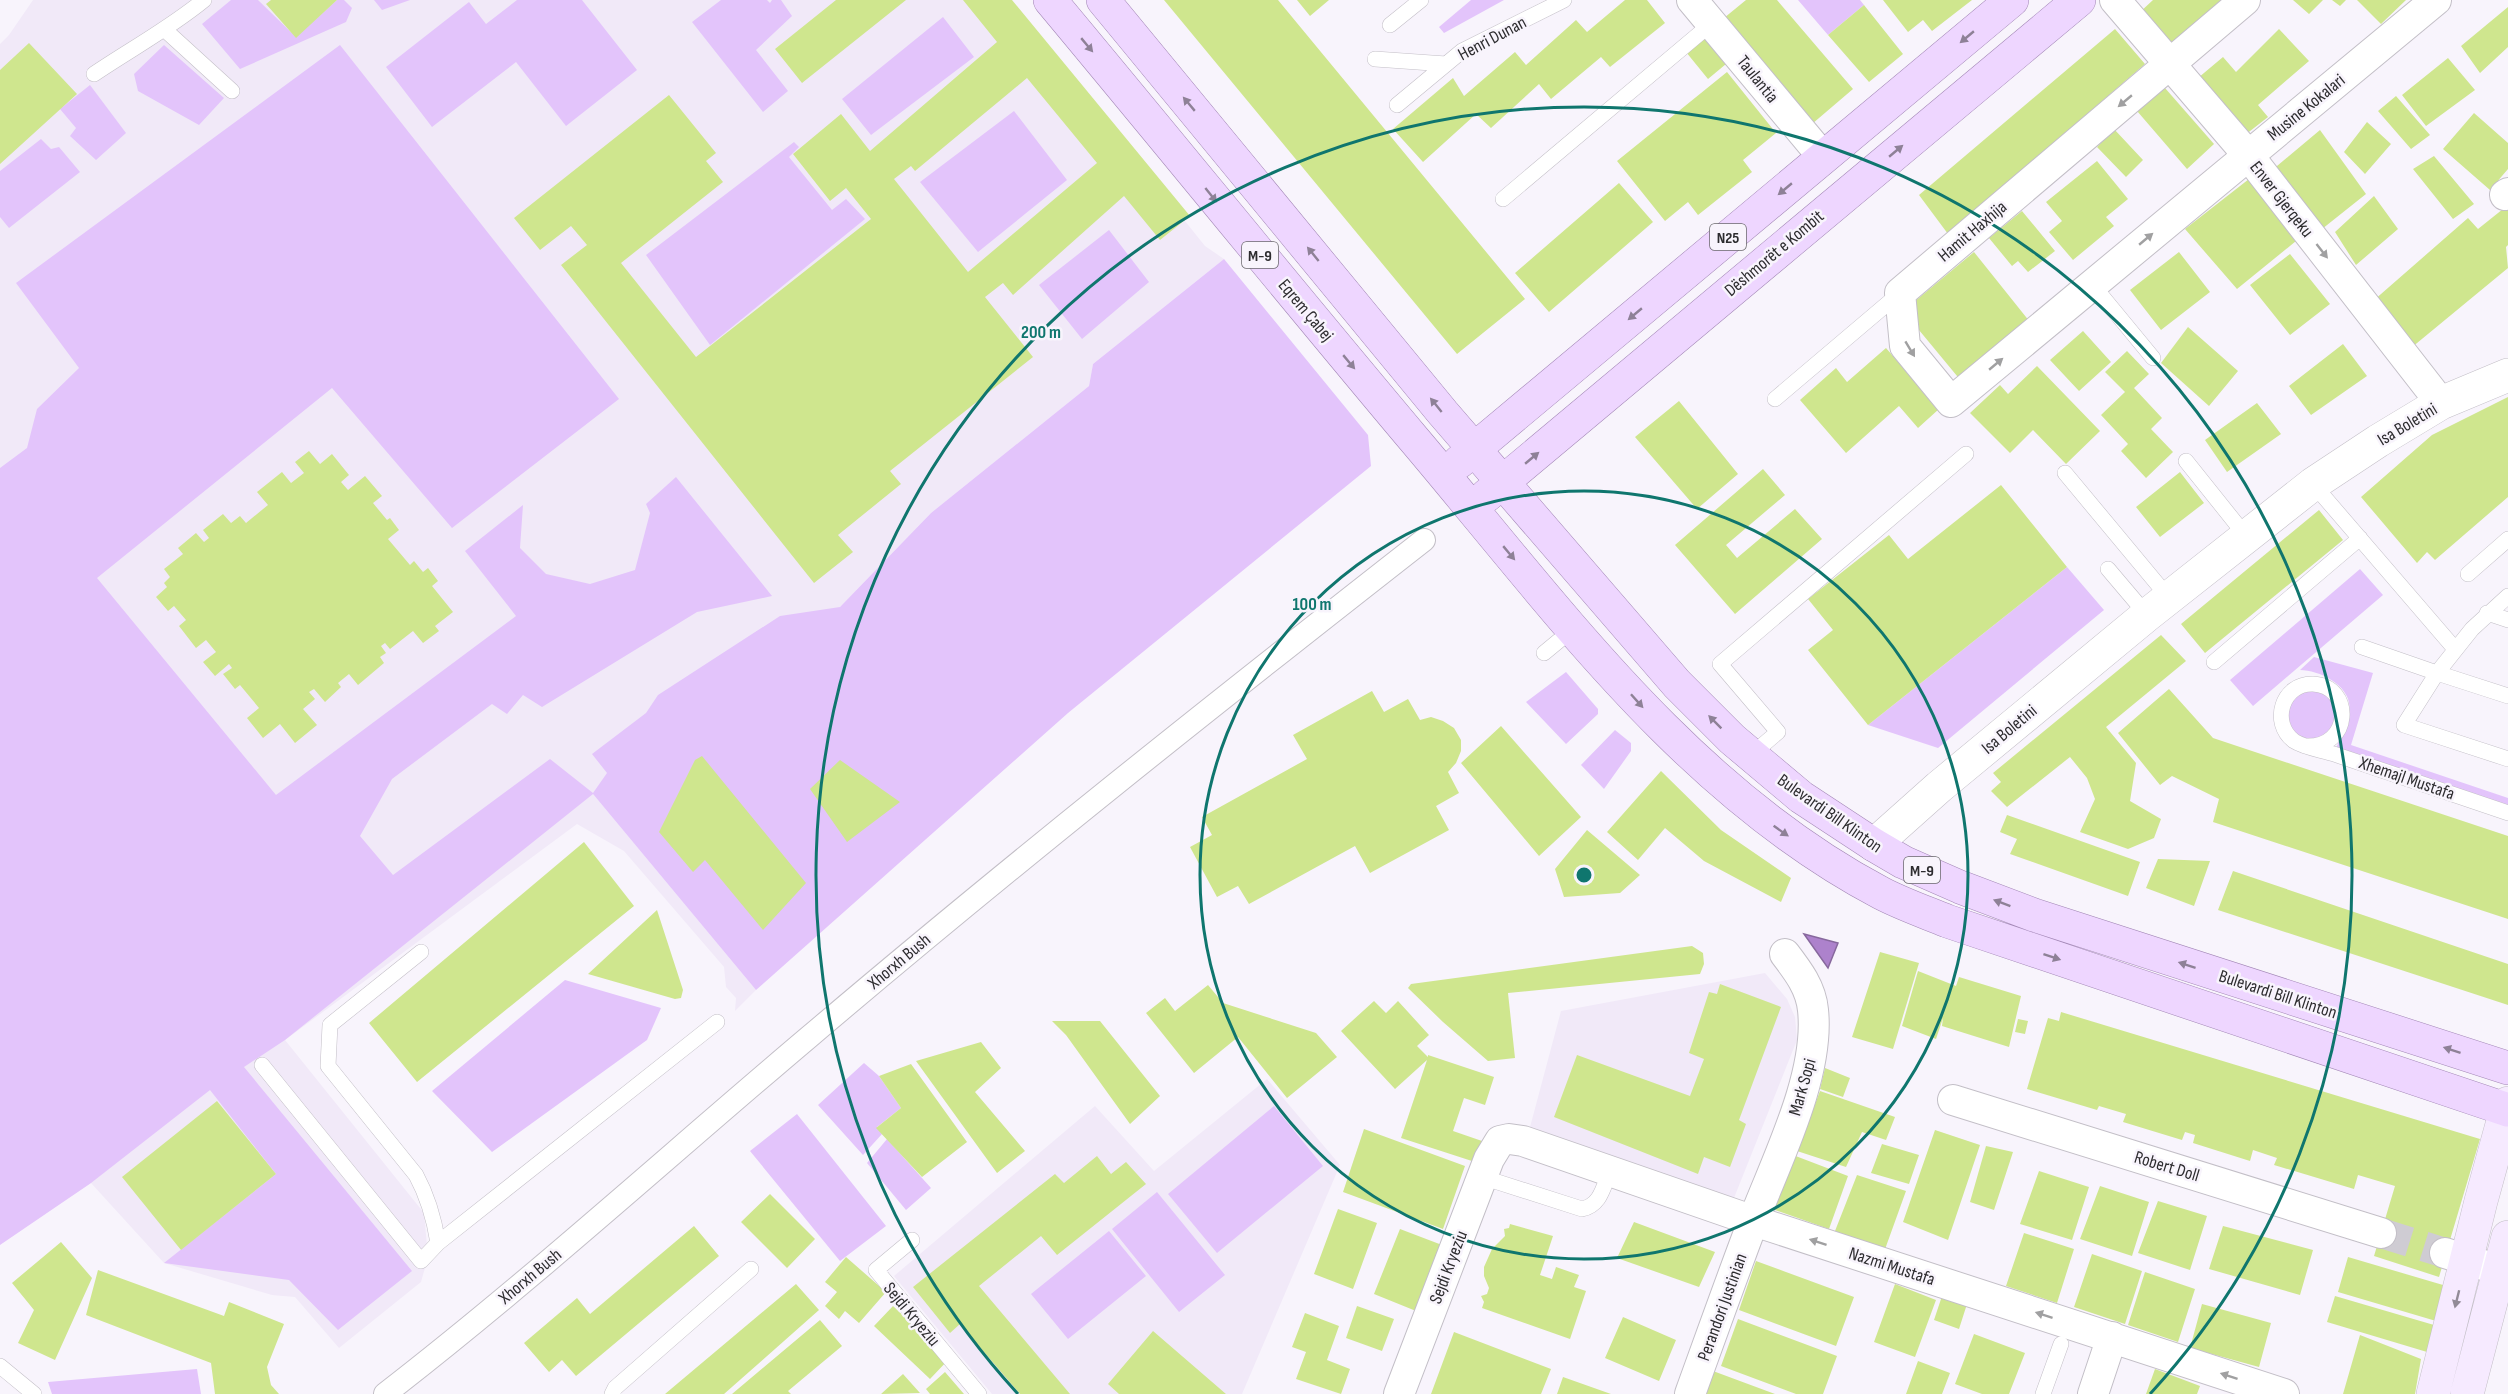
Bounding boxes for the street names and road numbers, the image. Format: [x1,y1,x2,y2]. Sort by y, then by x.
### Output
street label: Henri Dunan [1455,12,1530,65]
street label: Taulantia [1732,52,1783,107]
street label: Musine Kokalari [2263,70,2349,145]
street label: Enver Gjerqeku [2245,157,2318,241]
street label: Hamit Haxhija [1934,197,2011,266]
street label: Dëshmorët e Kombit [1720,205,1829,301]
road number: N25 [1710,224,1746,250]
road number: M-9 [1242,242,1278,268]
street label: Eqrem Çabej [1274,275,1338,346]
street label: Isa Boletini [2374,399,2441,450]
street label: Isa Boletini [1977,700,2041,759]
street label: Xhemajl Mustafa [2355,752,2457,805]
street label: Bulevardi Bill Klinton [1773,770,1886,857]
road number: M-9 [1904,857,1940,883]
street label: Xhorxh Bush [863,929,935,994]
street label: Bulevardi Bill Klinton [2216,966,2339,1023]
street label: Mark Sopi [1784,1056,1821,1118]
street label: Robert Doll [2132,1147,2202,1186]
street label: Sejdi Kryeziu [1425,1228,1472,1307]
street label: Nazmi Mustafa [1846,1243,1938,1290]
street label: Xhorxh Bush [494,1244,566,1309]
street label: Perandori Justinian [1693,1251,1752,1364]
street label: Sejdi Kryeziu [879,1278,944,1350]

